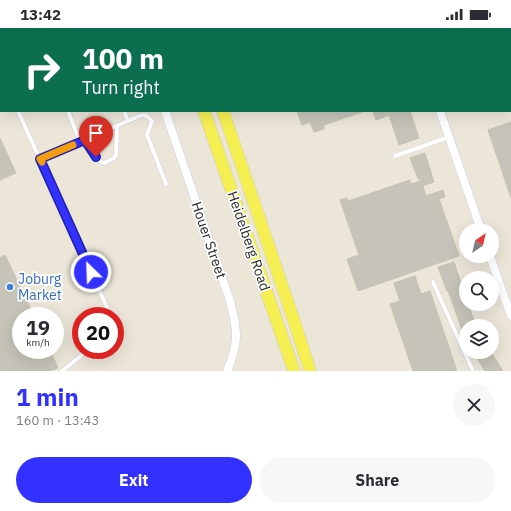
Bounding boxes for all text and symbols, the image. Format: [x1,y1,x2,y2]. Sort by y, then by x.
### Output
text: 13:42 [20,5,61,24]
text: 100 m [82,40,164,77]
icon: right [16,44,68,96]
text: Turn right [82,76,160,99]
pin [79,116,113,157]
icon: arrive [85,122,107,144]
street label: Heidelberg Road [224,189,274,293]
street label: Houer Street [187,199,231,281]
north arrow [459,223,499,263]
map controls [459,223,499,359]
position arrow [70,251,112,293]
place label: Joburg Market [18,270,62,304]
button: search [459,271,499,311]
marker: Joburg Market [5,282,15,292]
speed limit sign: 20 [72,307,124,359]
text: 19 [26,314,50,341]
button: layers [459,319,499,359]
text: km/h [26,336,50,349]
text: 1 min [16,381,79,413]
button: close [453,384,495,426]
text: 160 m · 13:43 [16,412,99,429]
button: Exit [16,457,252,503]
button: Share [260,457,495,503]

